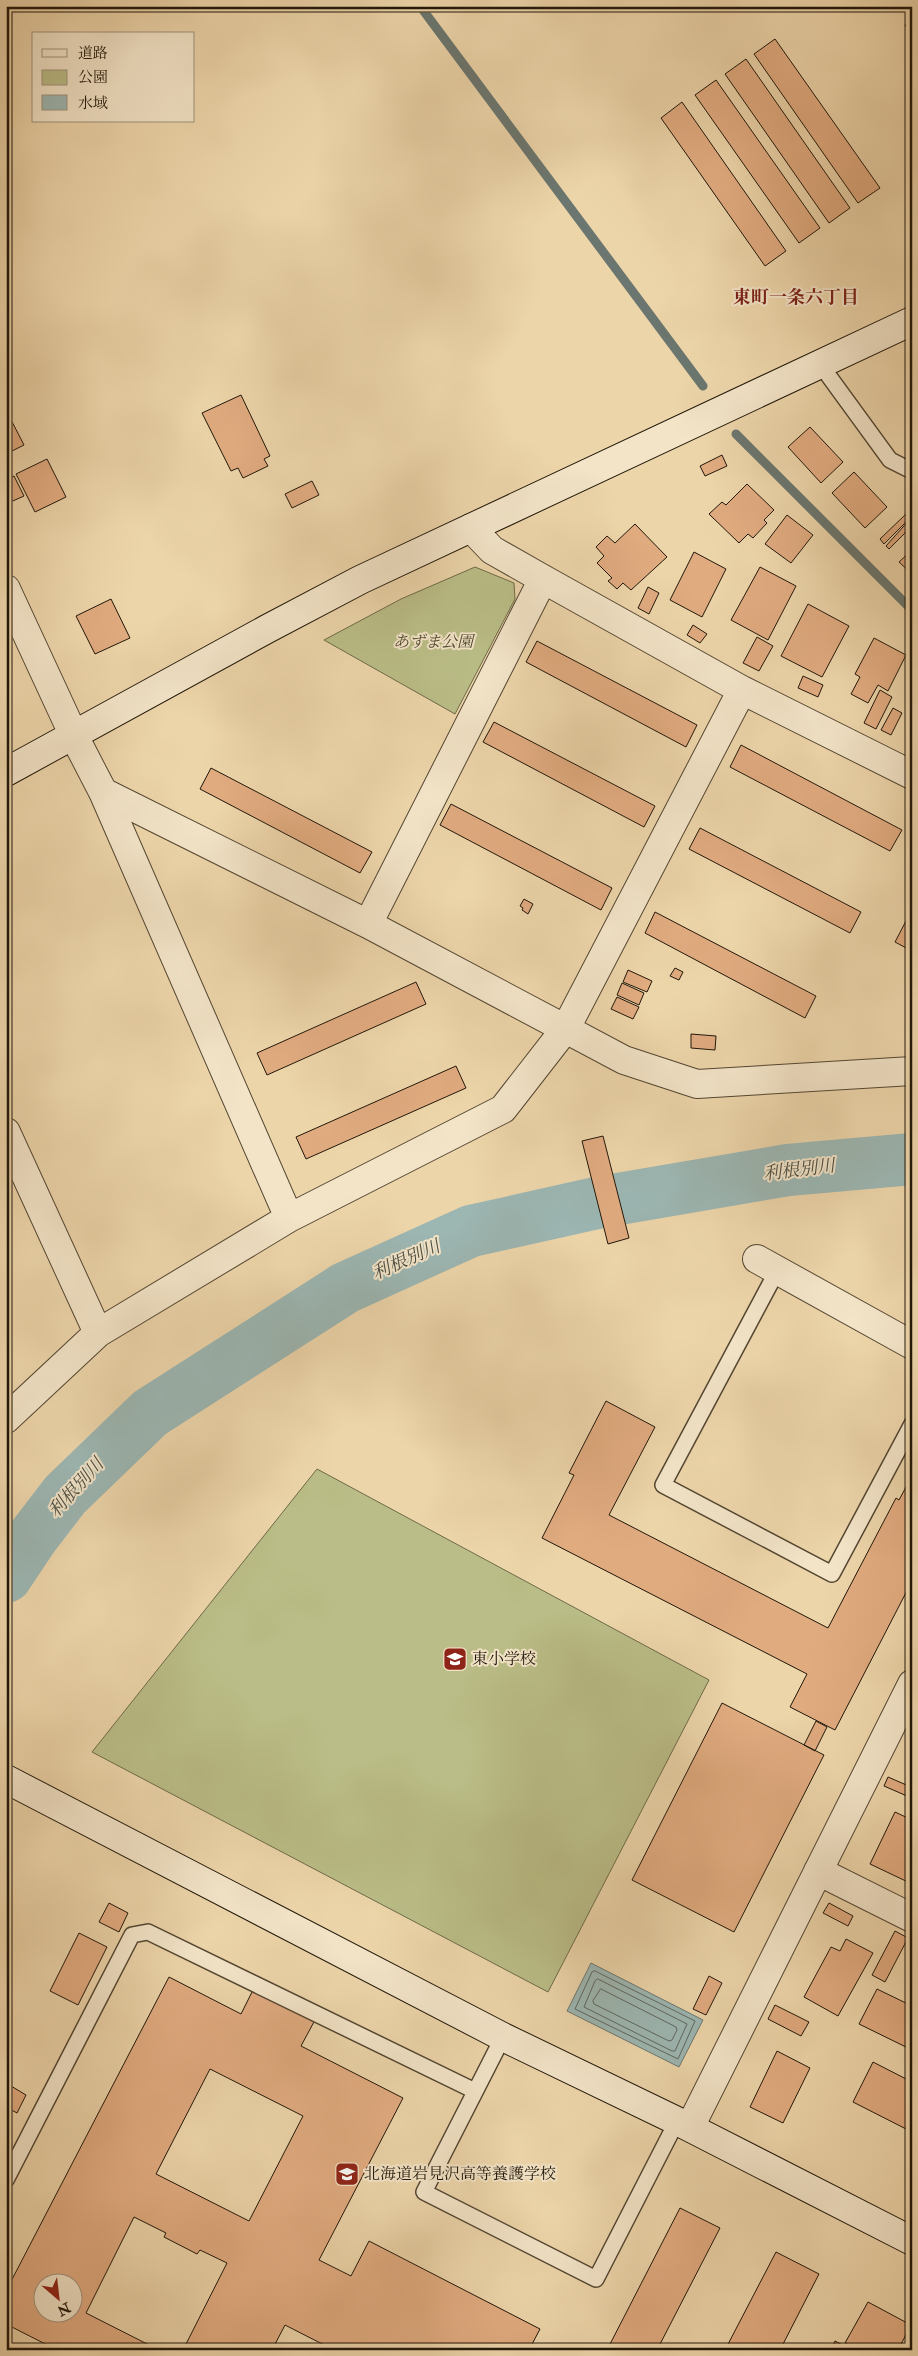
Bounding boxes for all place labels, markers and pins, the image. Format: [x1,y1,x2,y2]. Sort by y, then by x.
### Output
school or university icon: 東小学校 [442,1646,468,1672]
place label: 東小学校 [472,1649,536,1669]
school or university icon: 北海道岩見沢高等養護学校 [334,2161,360,2187]
place label: 北海道岩見沢高等養護学校 [364,2164,556,2184]

